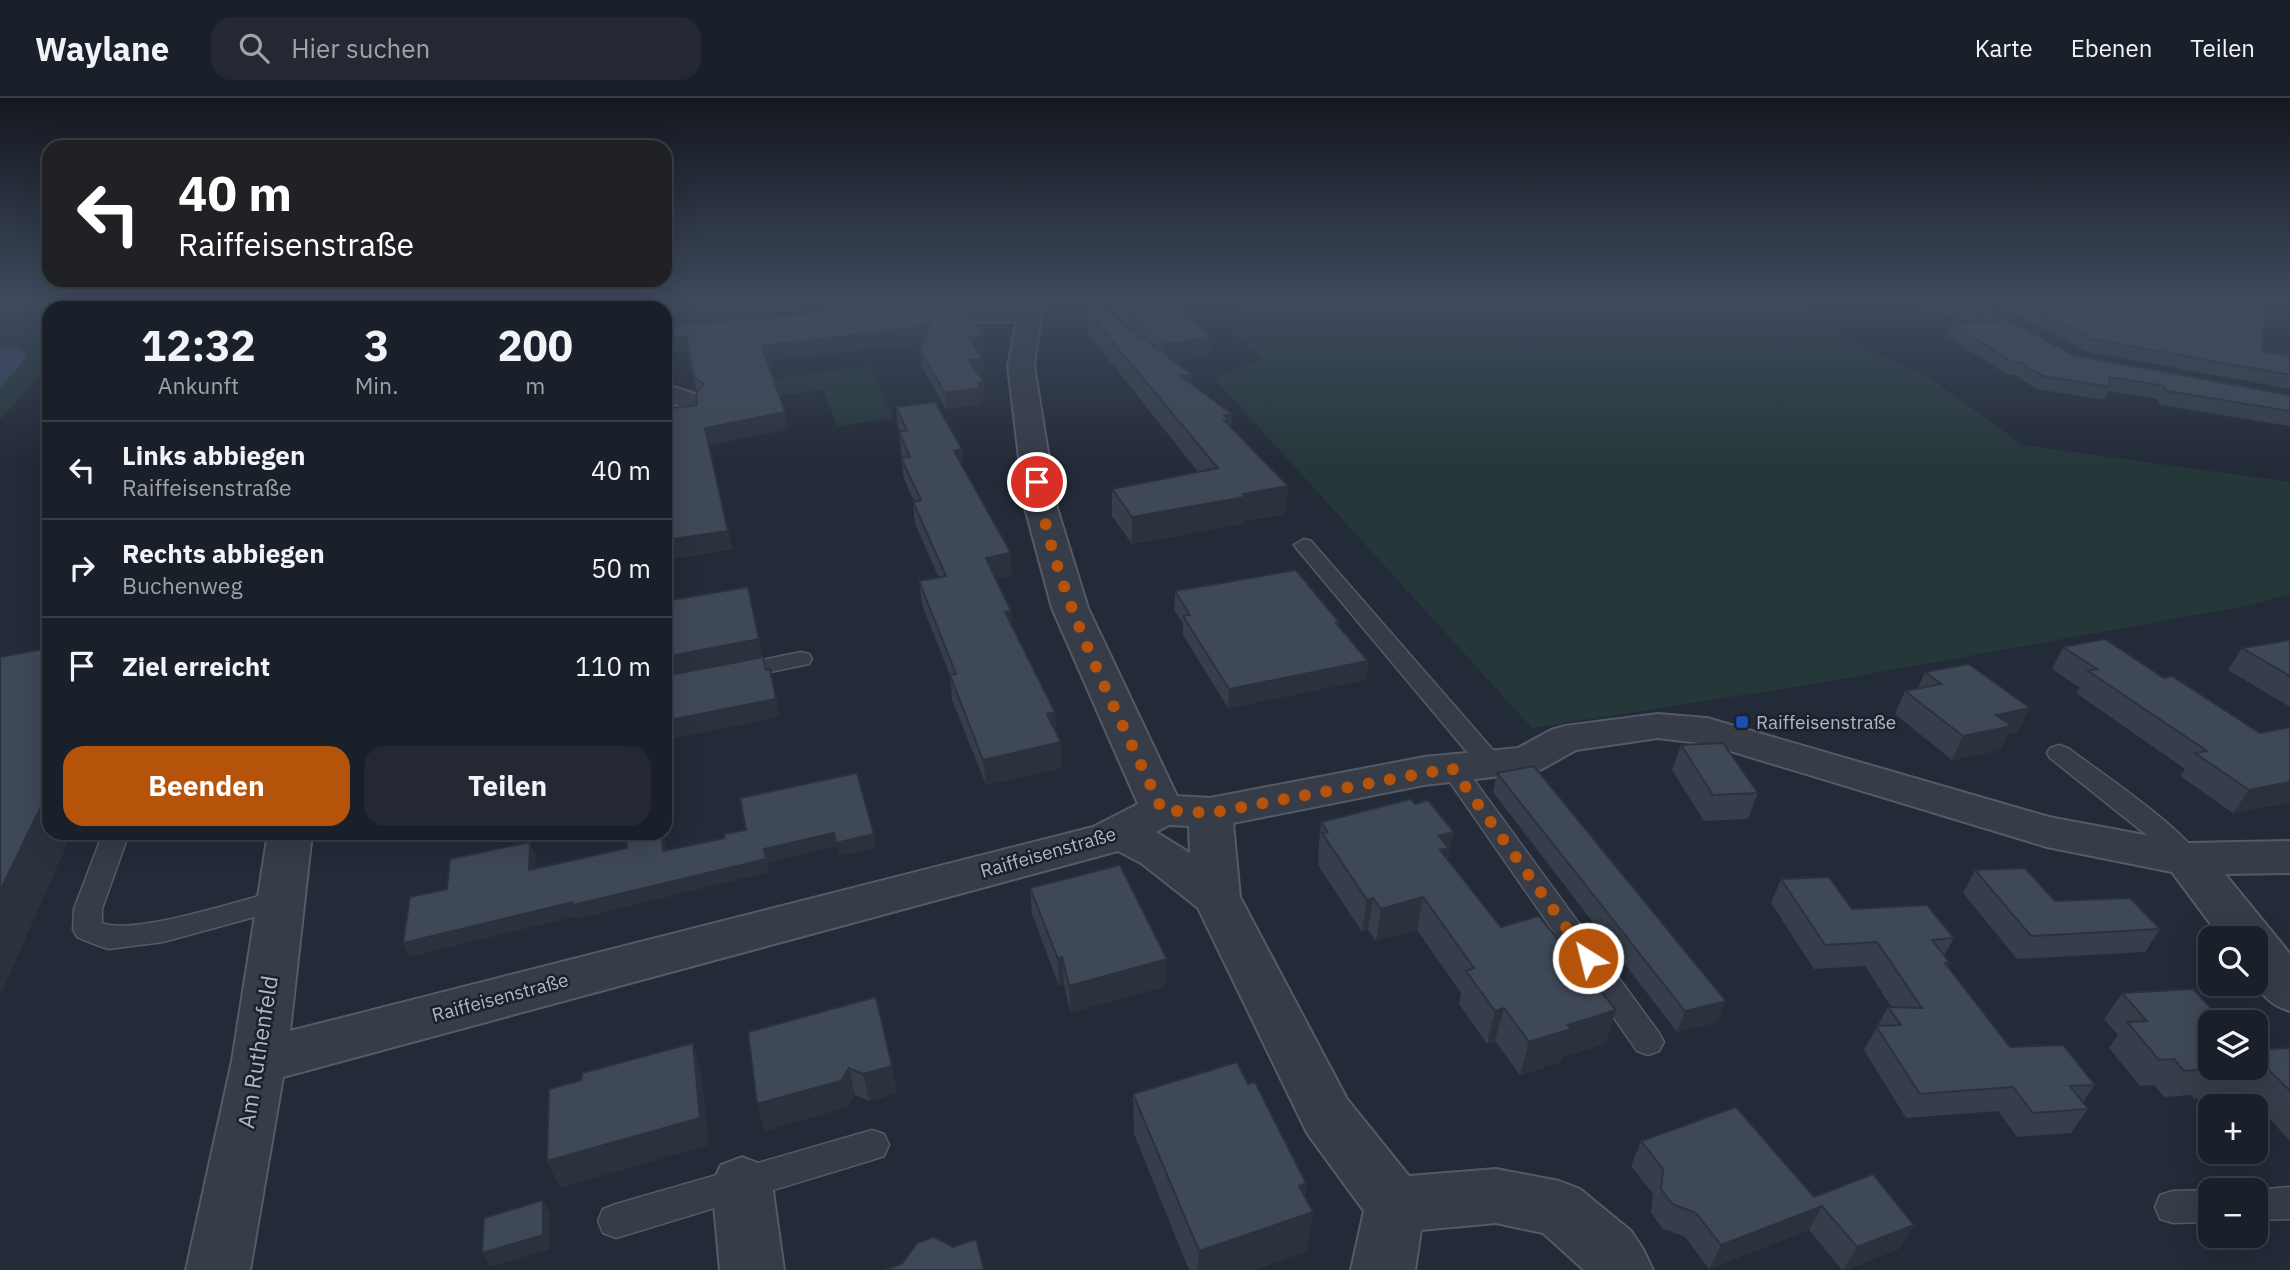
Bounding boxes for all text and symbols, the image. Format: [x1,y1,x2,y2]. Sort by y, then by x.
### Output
search box [211,17,701,80]
text: Waylane [35,27,169,70]
icon: search [235,29,273,67]
text: Hier suchen [291,31,430,65]
text: Karte [1975,32,2033,64]
text: Ebenen [2071,32,2152,64]
text: Teilen [2190,32,2255,64]
text: 40 m [178,161,292,224]
icon: left [63,168,154,259]
text: Raiffeisenstraße [178,223,414,265]
text: 12:32 [141,318,256,373]
text: 3 [364,318,389,373]
text: 200 [497,318,573,373]
text: Ankunft [158,370,239,400]
text: Min. [355,370,398,400]
text: m [525,370,545,400]
text: Links abbiegen [122,438,305,472]
icon: left [63,451,101,489]
pin [1007,452,1067,512]
text: 40 m [591,453,651,487]
icon: arrive [1018,463,1056,501]
text: Raiffeisenstraße [122,472,292,502]
text: Rechts abbiegen [122,536,325,570]
icon: right [63,549,101,587]
text: 50 m [591,551,651,585]
text: Buchenweg [122,570,243,600]
icon: arrive [63,647,101,685]
text: Ziel erreicht [122,649,270,683]
text: 110 m [575,649,651,683]
place label: Raiffeisenstraße [1756,710,1896,734]
marker: Raiffeisenstraße [1734,714,1750,730]
button: Beenden [63,746,350,826]
button: Teilen [364,746,651,826]
street label: Raiffeisenstraße [977,821,1119,883]
position arrow [1551,921,1625,995]
map controls [2198,926,2268,1248]
button: search [2198,926,2268,996]
street label: Raiffeisenstraße [429,967,571,1027]
street label: Am Ruthenfeld [230,973,284,1130]
button: layers [2198,1010,2268,1080]
button: + [2198,1094,2268,1164]
button: − [2198,1178,2268,1248]

